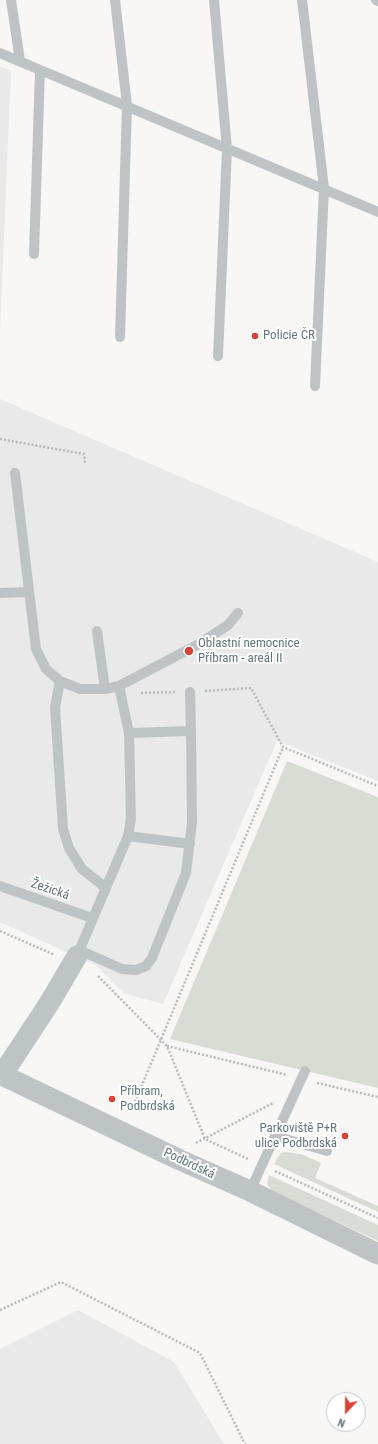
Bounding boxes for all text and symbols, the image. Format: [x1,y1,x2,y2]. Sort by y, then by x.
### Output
place label: Policie ČR [263,328,315,344]
marker: Policie ČR [250,331,260,341]
place label: Oblastní nemocnice Příbram - areál II [198,636,300,667]
marker: Oblastní nemocnice Příbram - areál II [183,645,195,657]
street label: Žežická [29,876,71,904]
place label: Příbram, Podbrdská [120,1084,175,1115]
marker: Příbram, Podbrdská [107,1094,117,1104]
place label: Parkoviště P+R ulice Podbrdská [255,1121,337,1152]
marker: Parkoviště P+R ulice Podbrdská [340,1131,350,1141]
street label: Podbrdská [161,1145,217,1183]
north arrow [326,1392,366,1432]
text: N [336,1415,347,1430]

